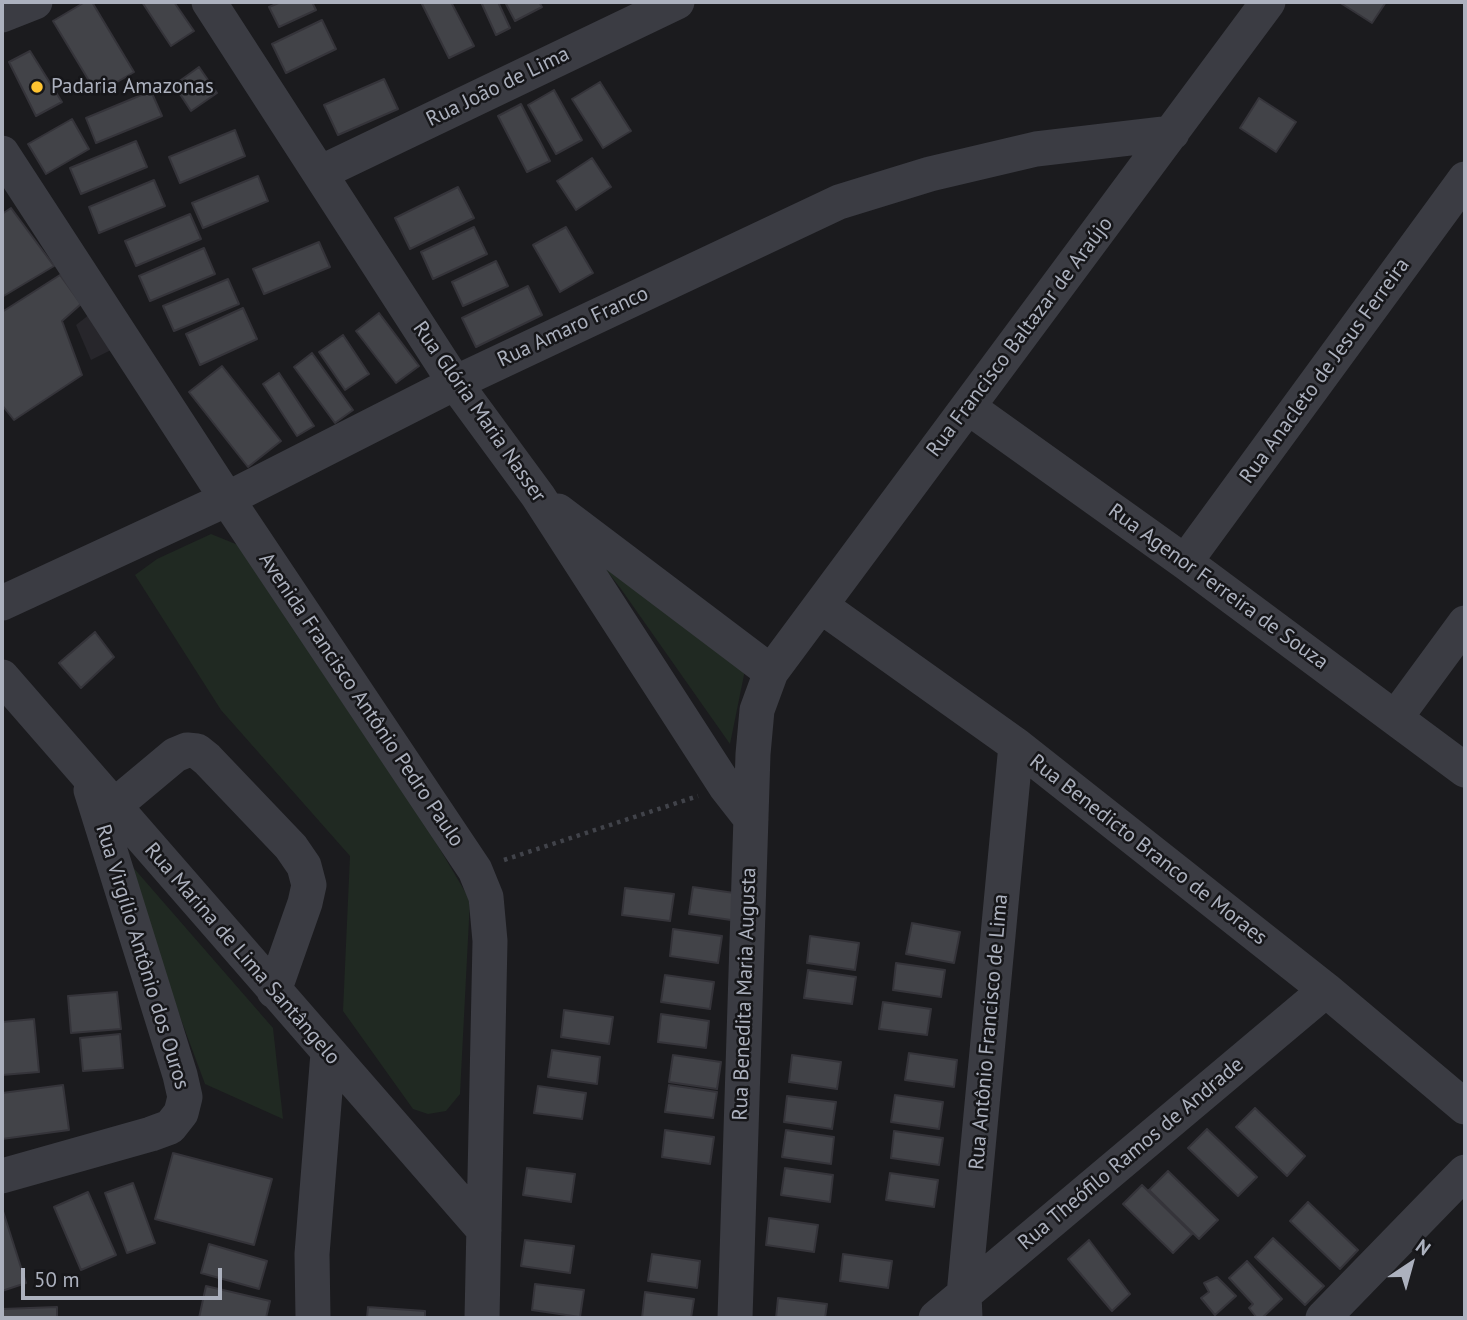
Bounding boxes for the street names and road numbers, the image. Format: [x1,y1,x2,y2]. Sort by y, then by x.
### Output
street label: Rua João de Lima [422,42,574,132]
street label: Rua Francisco Baltazar de Araújo [922,212,1118,462]
street label: Rua Anacleto de Jesus Ferreira [1235,253,1415,489]
street label: Rua Amaro Franco [494,281,652,373]
street label: Rua Glória Maria Nasser [407,317,551,507]
street label: Rua Agenor Ferreira de Souza [1103,499,1333,675]
street label: Avenida Francisco Antônio Pedro Paulo [253,548,469,852]
street label: Rua Benedicto Branco de Moraes [1024,749,1272,951]
street label: Rua Virgílio Antônio dos Ouros [90,822,194,1092]
street label: Rua Marina de Lima Santângelo [139,838,345,1070]
street label: Rua Benedita Maria Augusta [728,867,762,1121]
street label: Rua Antônio Francisco de Lima [964,893,1014,1171]
street label: Rua Theófilo Ramos de Andrade [1013,1052,1249,1256]

